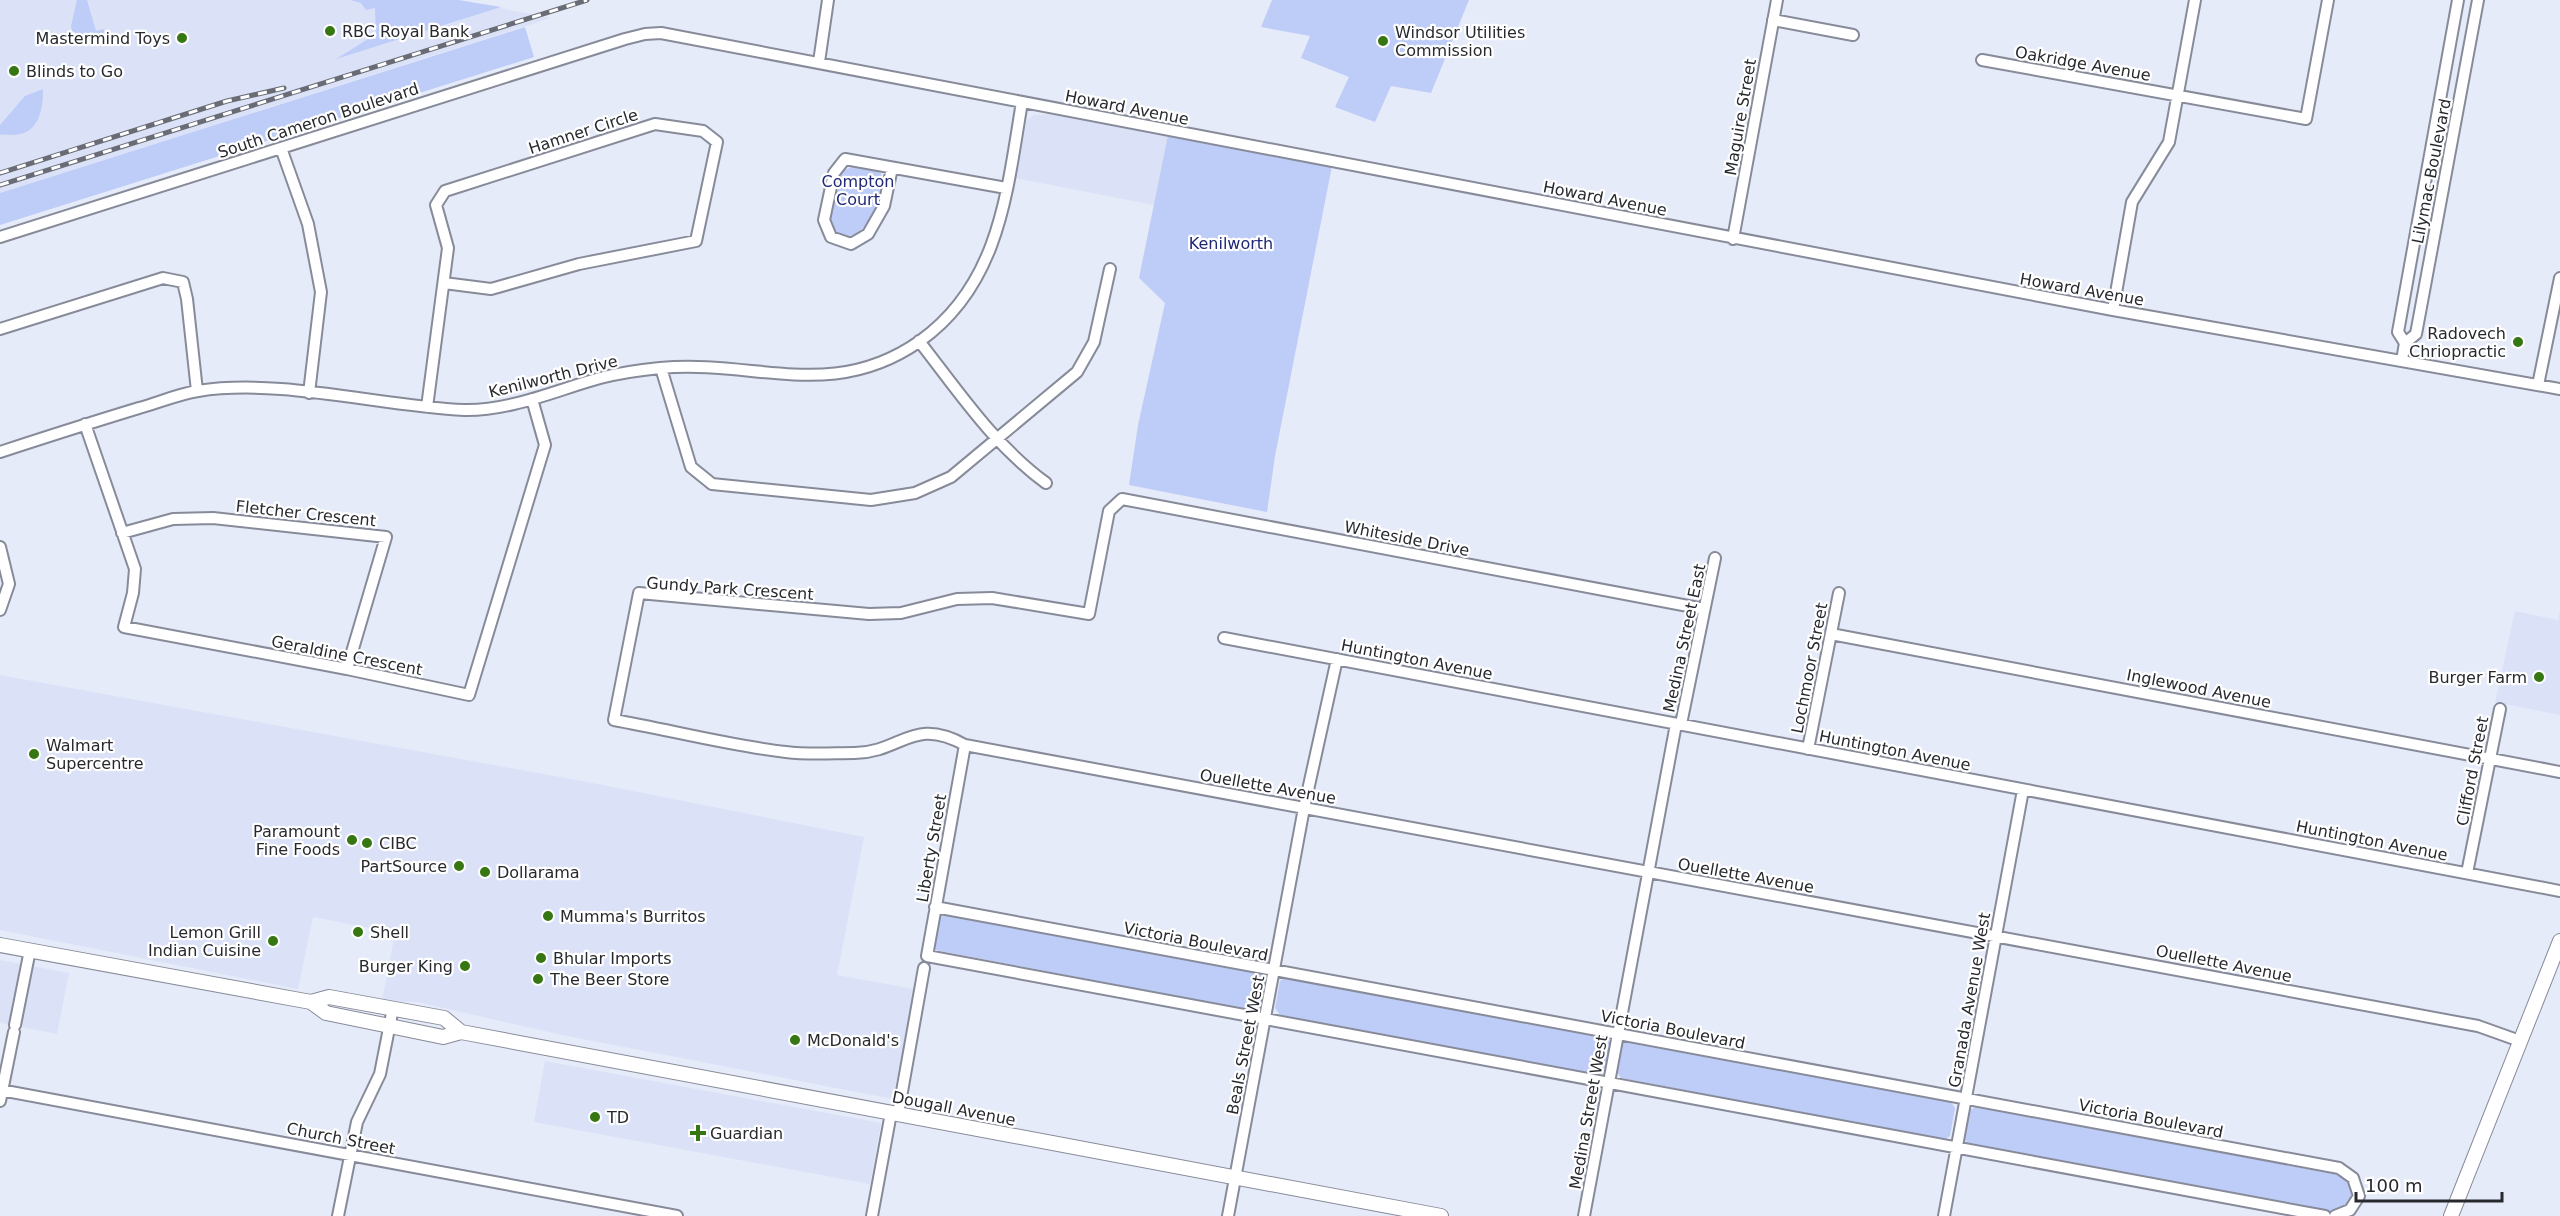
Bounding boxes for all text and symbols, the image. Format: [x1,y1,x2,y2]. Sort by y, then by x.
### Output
place label: RBC Royal Bank [342,22,470,41]
place label: Windsor Utilities Commission [1395,23,1525,60]
marker: RBC Royal Bank [323,24,337,38]
place label: Mastermind Toys [36,29,170,48]
marker: Mastermind Toys [175,31,189,45]
marker: Windsor Utilities Commission [1376,34,1390,48]
street label: Oakridge Avenue [2014,42,2152,85]
street label: Maguire Street [1721,57,1760,177]
place label: Blinds to Go [26,62,123,81]
marker: Blinds to Go [7,64,21,78]
street label: South Cameron Boulevard [215,79,421,162]
street label: Howard Avenue [1063,86,1190,129]
street label: Lilymac Boulevard [2408,97,2455,245]
street label: Hamner Circle [526,105,640,158]
park label: Compton Court [822,172,894,209]
street label: Howard Avenue [1541,177,1668,220]
park label: Kenilworth [1189,234,1273,253]
street label: Howard Avenue [2018,269,2145,310]
place label: Radovech Chriopractic [2409,324,2506,361]
marker: Radovech Chriopractic [2511,335,2525,349]
street label: Kenilworth Drive [487,351,620,402]
street label: Fletcher Crescent [235,497,377,530]
street label: Whiteside Drive [1343,517,1471,560]
street label: Medina Street East [1659,562,1710,714]
street label: Gundy Park Crescent [646,573,814,604]
street label: Lochmoor Street [1787,601,1831,735]
street label: Geraldine Crescent [270,632,424,679]
street label: Huntington Avenue [1339,635,1494,684]
street label: Inglewood Avenue [2125,665,2273,712]
place label: Burger Farm [2429,668,2527,687]
marker: Burger Farm [2532,670,2546,684]
street label: Clifford Street [2453,715,2492,827]
street label: Huntington Avenue [1817,726,1972,775]
place label: Walmart Supercentre [46,736,144,773]
marker: Walmart Supercentre [27,747,41,761]
street label: Ouellette Avenue [1198,765,1338,808]
street label: Liberty Street [913,793,950,904]
street label: Huntington Avenue [2294,816,2449,865]
place label: Paramount Fine Foods [253,822,340,859]
marker: Paramount Fine Foods [345,833,359,847]
place label: CIBC [379,834,417,853]
marker: CIBC [360,836,374,850]
street label: Ouellette Avenue [1676,854,1816,897]
place label: PartSource [360,857,447,876]
marker: PartSource [452,859,466,873]
place label: Dollarama [497,863,580,882]
marker: Dollarama [478,865,492,879]
place label: Mumma's Burritos [560,907,706,926]
marker: Mumma's Burritos [541,909,555,923]
street label: Granada Avenue West [1945,911,1994,1089]
street label: Victoria Boulevard [1122,918,1270,965]
place label: Lemon Grill Indian Cuisine [148,923,261,960]
place label: Shell [370,923,409,942]
marker: Shell [351,925,365,939]
marker: Lemon Grill Indian Cuisine [266,934,280,948]
street label: Ouellette Avenue [2154,941,2294,986]
place label: Bhular Imports [553,949,672,968]
marker: Bhular Imports [534,951,548,965]
place label: Burger King [359,957,453,976]
marker: Burger King [458,959,472,973]
place label: The Beer Store [549,970,669,989]
marker: The Beer Store [531,972,545,986]
street label: Beals Street West [1223,974,1268,1116]
street label: Victoria Boulevard [1599,1006,1747,1053]
place label: McDonald's [807,1031,899,1050]
marker: McDonald's [788,1033,802,1047]
street label: Medina Street West [1566,1033,1611,1191]
street label: Dougall Avenue [890,1087,1017,1130]
street label: Victoria Boulevard [2077,1095,2225,1142]
place label: TD [606,1108,629,1127]
marker: TD [588,1110,602,1124]
street label: Church Street [285,1119,397,1158]
place label: Guardian [710,1124,783,1143]
marker: Guardian [691,1126,705,1140]
scale bar [2356,1165,2502,1203]
text: 100 m [2365,1175,2423,1196]

